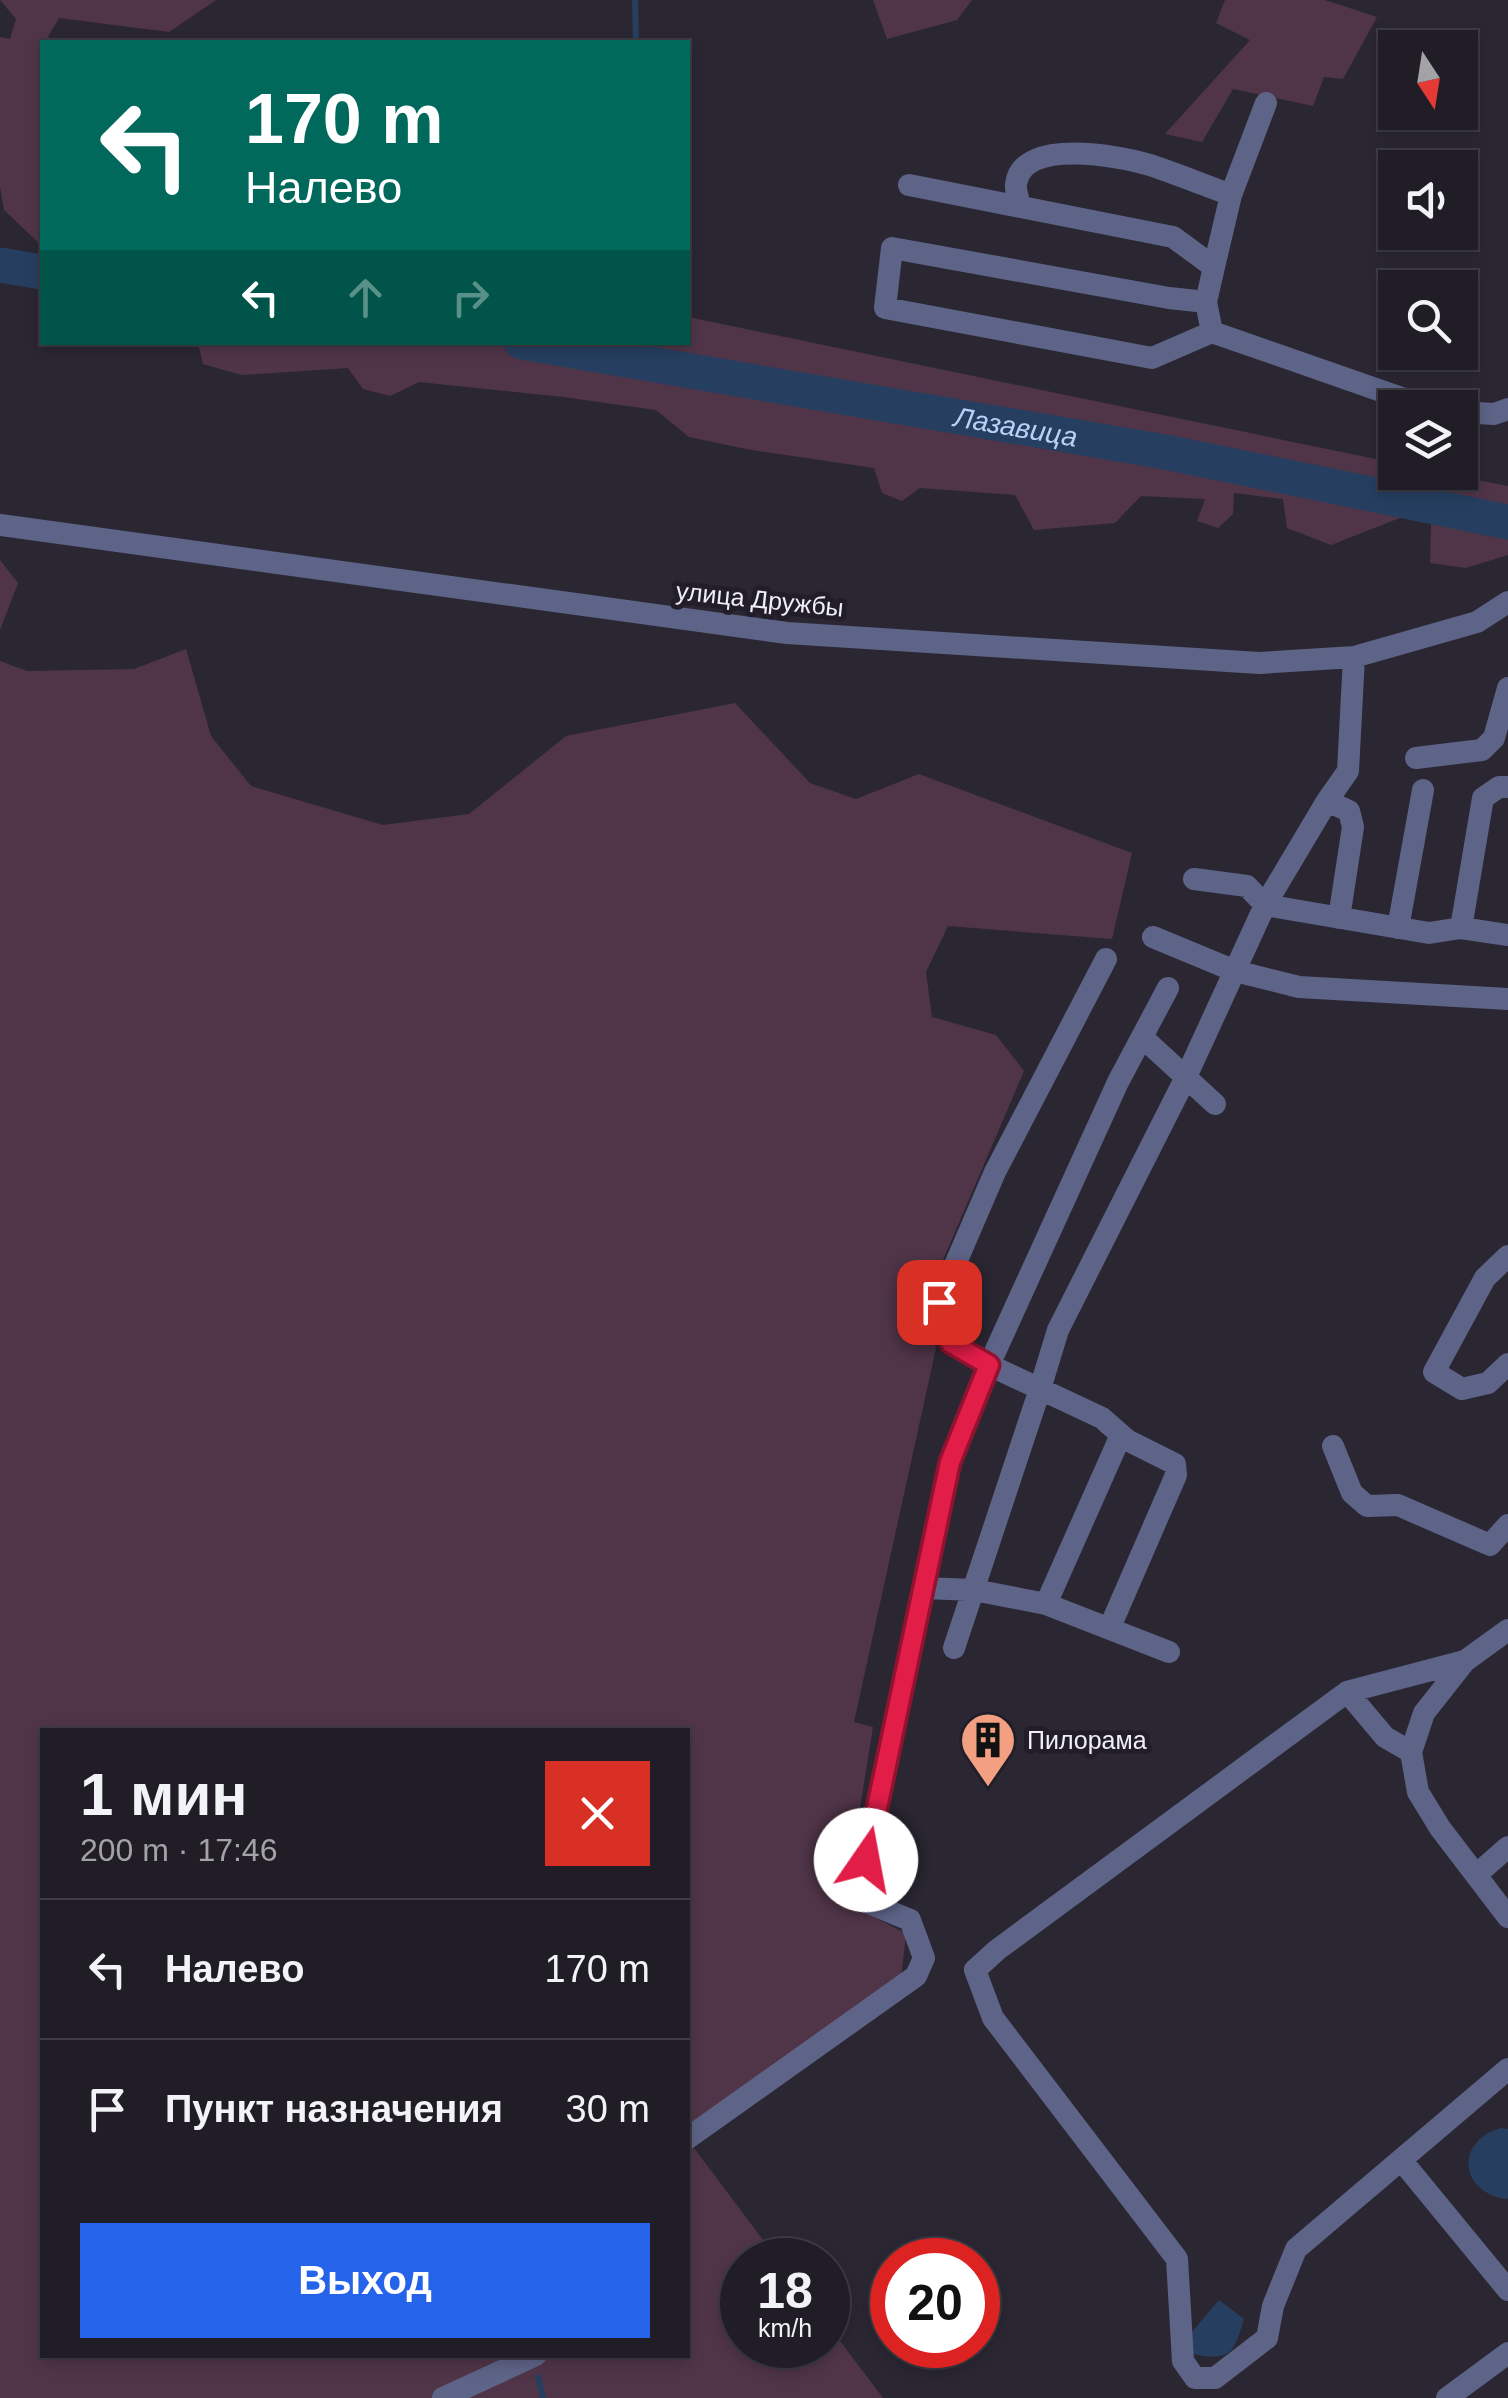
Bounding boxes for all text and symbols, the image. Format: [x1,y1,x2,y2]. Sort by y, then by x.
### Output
north arrow [1378,30,1478,130]
map controls [1378,30,1478,490]
icon: left [80,80,210,210]
text: 170 m [245,80,443,158]
button: sound [1378,150,1478,250]
text: Налево [245,162,402,213]
icon: left [233,270,288,325]
icon: ahead [338,270,393,325]
icon: right [443,270,498,325]
button: search [1378,270,1478,370]
button: layers [1378,390,1478,490]
water label: Лазавица [950,400,1080,452]
street label: улица Дружбы [675,576,845,622]
pin [897,1260,982,1345]
icon: arrive [912,1275,967,1330]
building icon: Пилорама [958,1710,1018,1789]
place label: Пилорама [1027,1726,1147,1754]
text: 1 мин [80,1761,248,1828]
button: close [545,1761,650,1866]
position arrow [814,1808,918,1912]
text: 200 m · 17:46 [80,1832,277,1868]
icon: left [80,1942,135,1997]
text: Налево [165,1948,304,1990]
text: 170 m [544,1948,650,1990]
icon: arrive [80,2082,135,2137]
text: Пункт назначения [165,2088,503,2130]
text: 30 m [566,2088,650,2130]
button: Выход [80,2223,650,2338]
speed limit sign: 20 [870,2238,1000,2368]
text: 18 [757,2263,813,2319]
text: km/h [758,2314,812,2342]

